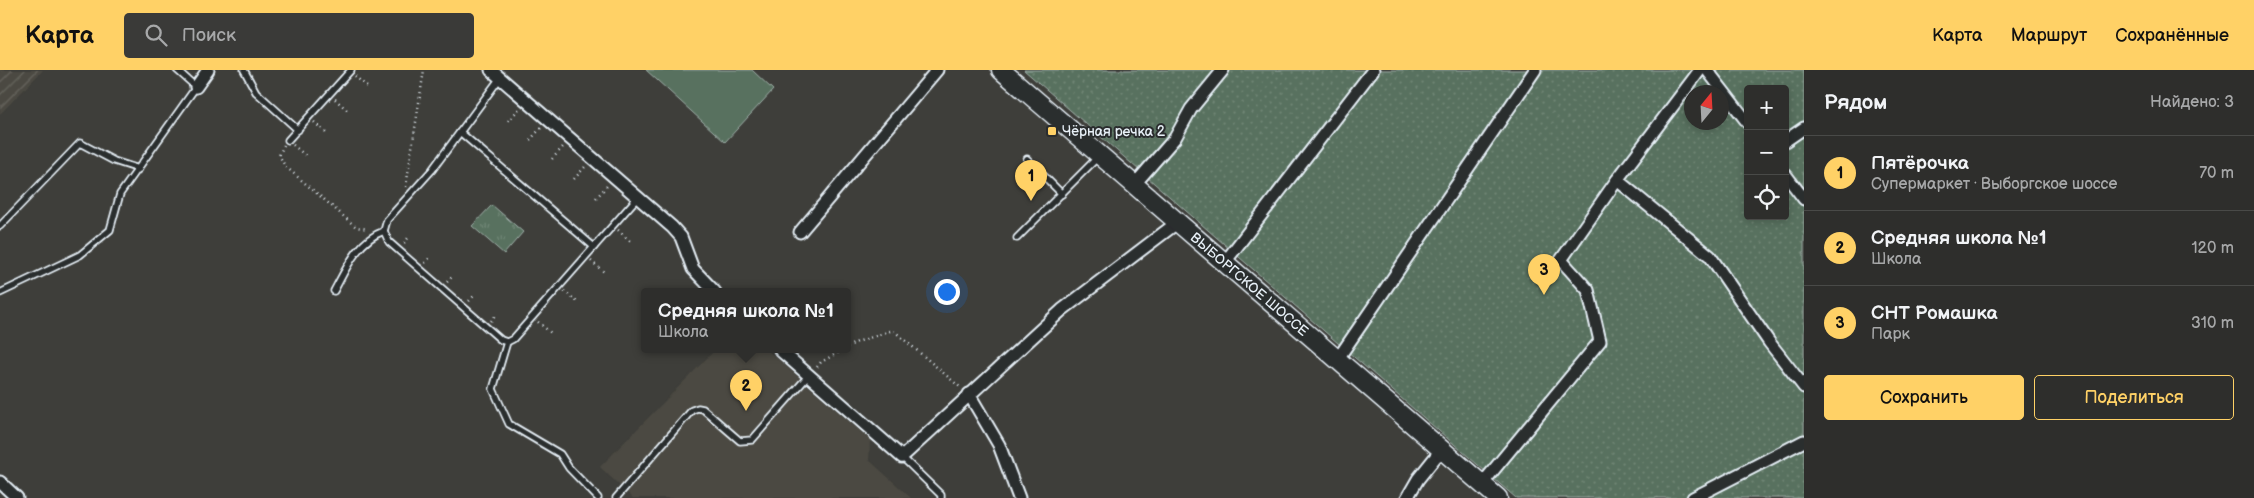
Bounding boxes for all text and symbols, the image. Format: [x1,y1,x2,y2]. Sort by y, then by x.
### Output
search box [124,13,474,58]
text: Карта [25,21,94,50]
icon: search [142,21,170,49]
text: Поиск [182,24,236,47]
text: Карта [1932,25,1983,46]
text: Маршрут [2011,25,2087,46]
text: Сохранённые [2115,25,2229,46]
north arrow [1684,85,1729,130]
map controls [1744,85,1789,220]
button: + [1744,85,1789,130]
text: Рядом [1824,90,1887,115]
text: Найдено: 3 [2150,93,2234,112]
place label: Чёрная речка 2 [1062,123,1166,140]
marker: Чёрная речка 2 [1046,125,1058,137]
button: − [1744,130,1789,175]
text: Пятёрочка [1871,152,1969,175]
pin: 1 [1015,160,1047,201]
text: 1 [1837,164,1843,183]
text: 70 m [2199,164,2234,183]
button: locate [1744,175,1789,220]
text: Супермаркет · Выборгское шоссе [1871,175,2117,194]
text: Средняя школа №1 [1871,227,2047,250]
street label: ВЫБОРГСКОЕ ШОССЕ [1187,229,1312,339]
text: 2 [1835,239,1845,258]
text: 120 m [2191,239,2234,258]
text: Школа [1871,250,1921,269]
pin: 3 [1528,254,1560,295]
your location [934,279,960,305]
popup [641,288,851,353]
text: Средняя школа №1 [658,300,834,323]
text: СНТ Ромашка [1871,302,1998,325]
text: 3 [1835,314,1845,333]
text: 310 m [2191,314,2234,333]
text: Школа [658,323,709,342]
text: Парк [1871,325,1910,344]
pin: 2 [730,370,762,411]
button: Сохранить [1824,375,2024,420]
button: Поделиться [2034,375,2234,420]

